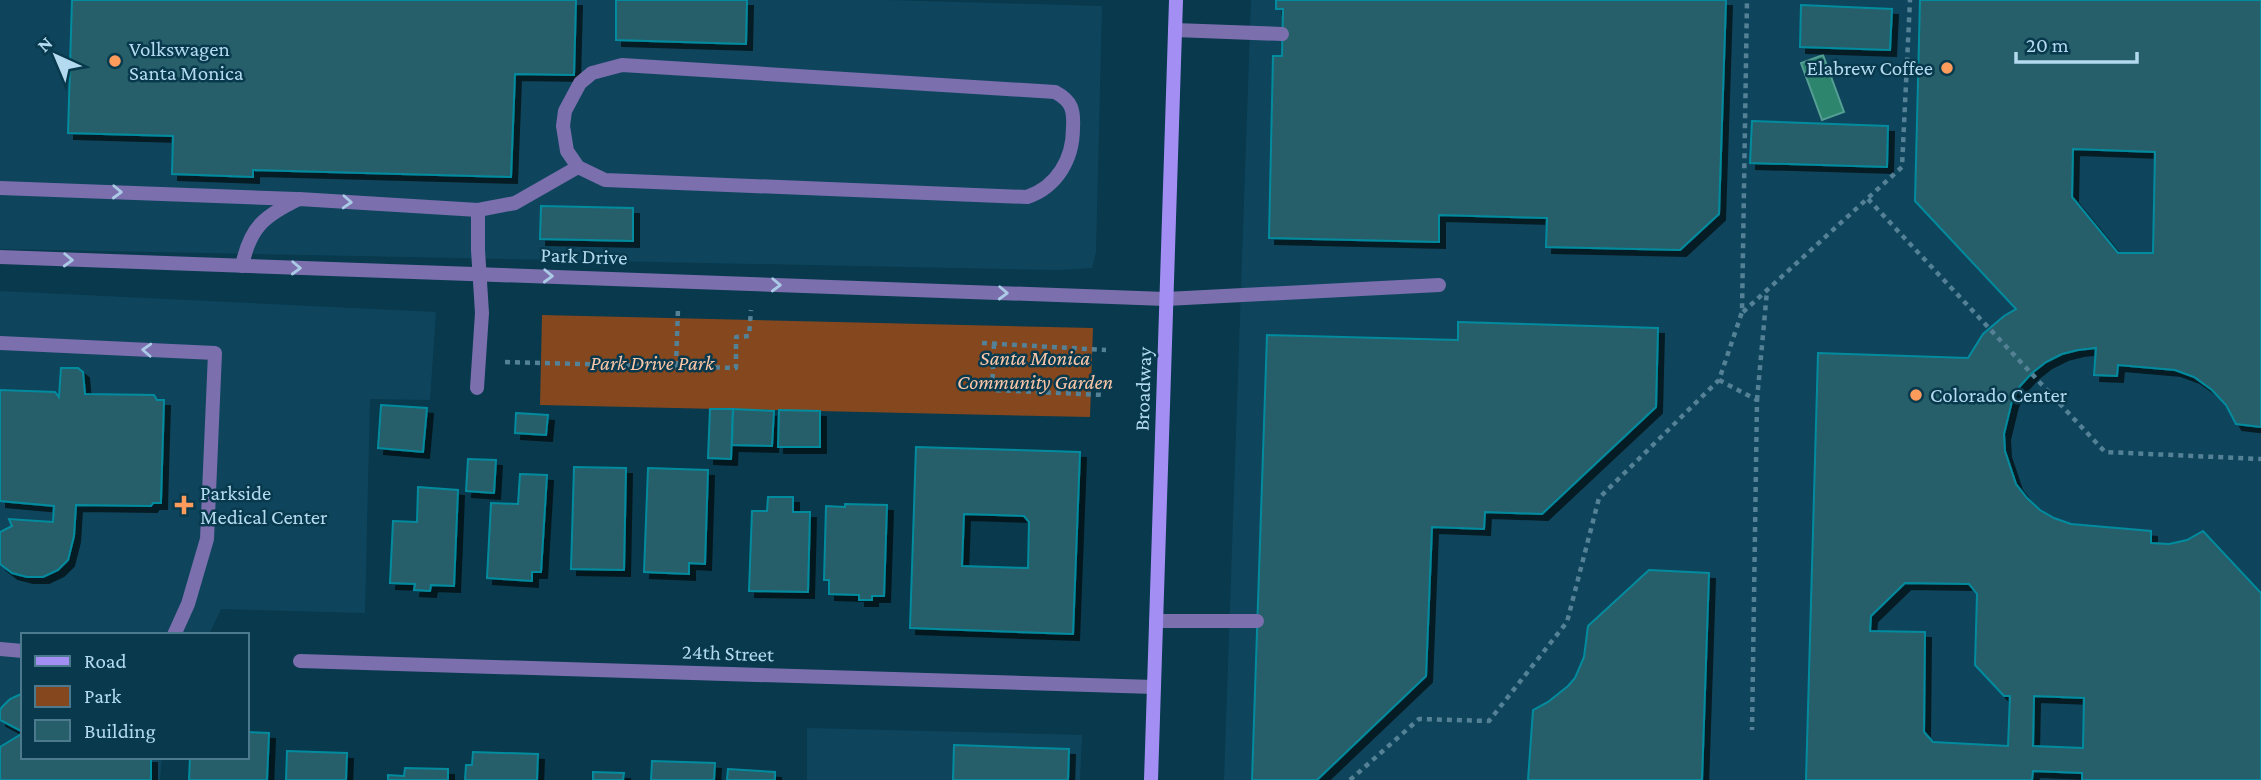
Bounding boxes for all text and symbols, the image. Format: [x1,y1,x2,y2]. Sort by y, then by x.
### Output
north arrow [21,21,91,91]
scale bar [2016,21,2137,65]
text: N [33,32,57,56]
text: 20 m [2026,33,2069,57]
place label: Volkswagen Santa Monica [129,37,244,85]
marker: Volkswagen Santa Monica [107,53,123,69]
place label: Elabrew Coffee [1807,56,1933,80]
marker: Elabrew Coffee [1939,60,1955,76]
one-way arrow [112,185,123,200]
one-way arrow [342,194,353,209]
street label: Park Drive [540,242,628,270]
one-way arrow [63,252,74,267]
one-way arrow [290,260,301,275]
one-way arrow [543,269,554,284]
one-way arrow [770,277,781,292]
one-way arrow [998,286,1009,301]
one-way arrow [141,342,152,357]
park label: Santa Monica Community Garden [957,346,1113,394]
street label: Broadway [1130,346,1156,432]
park label: Park Drive Park [590,351,715,375]
place label: Colorado Center [1930,383,2068,407]
marker: Colorado Center [1908,387,1924,403]
place label: Parkside Medical Center [200,481,328,529]
marker: Parkside Medical Center [174,495,194,515]
legend [21,633,248,759]
street label: 24th Street [682,639,775,667]
text: Road [84,649,127,673]
text: Park [84,684,121,708]
text: Building [84,719,156,743]

